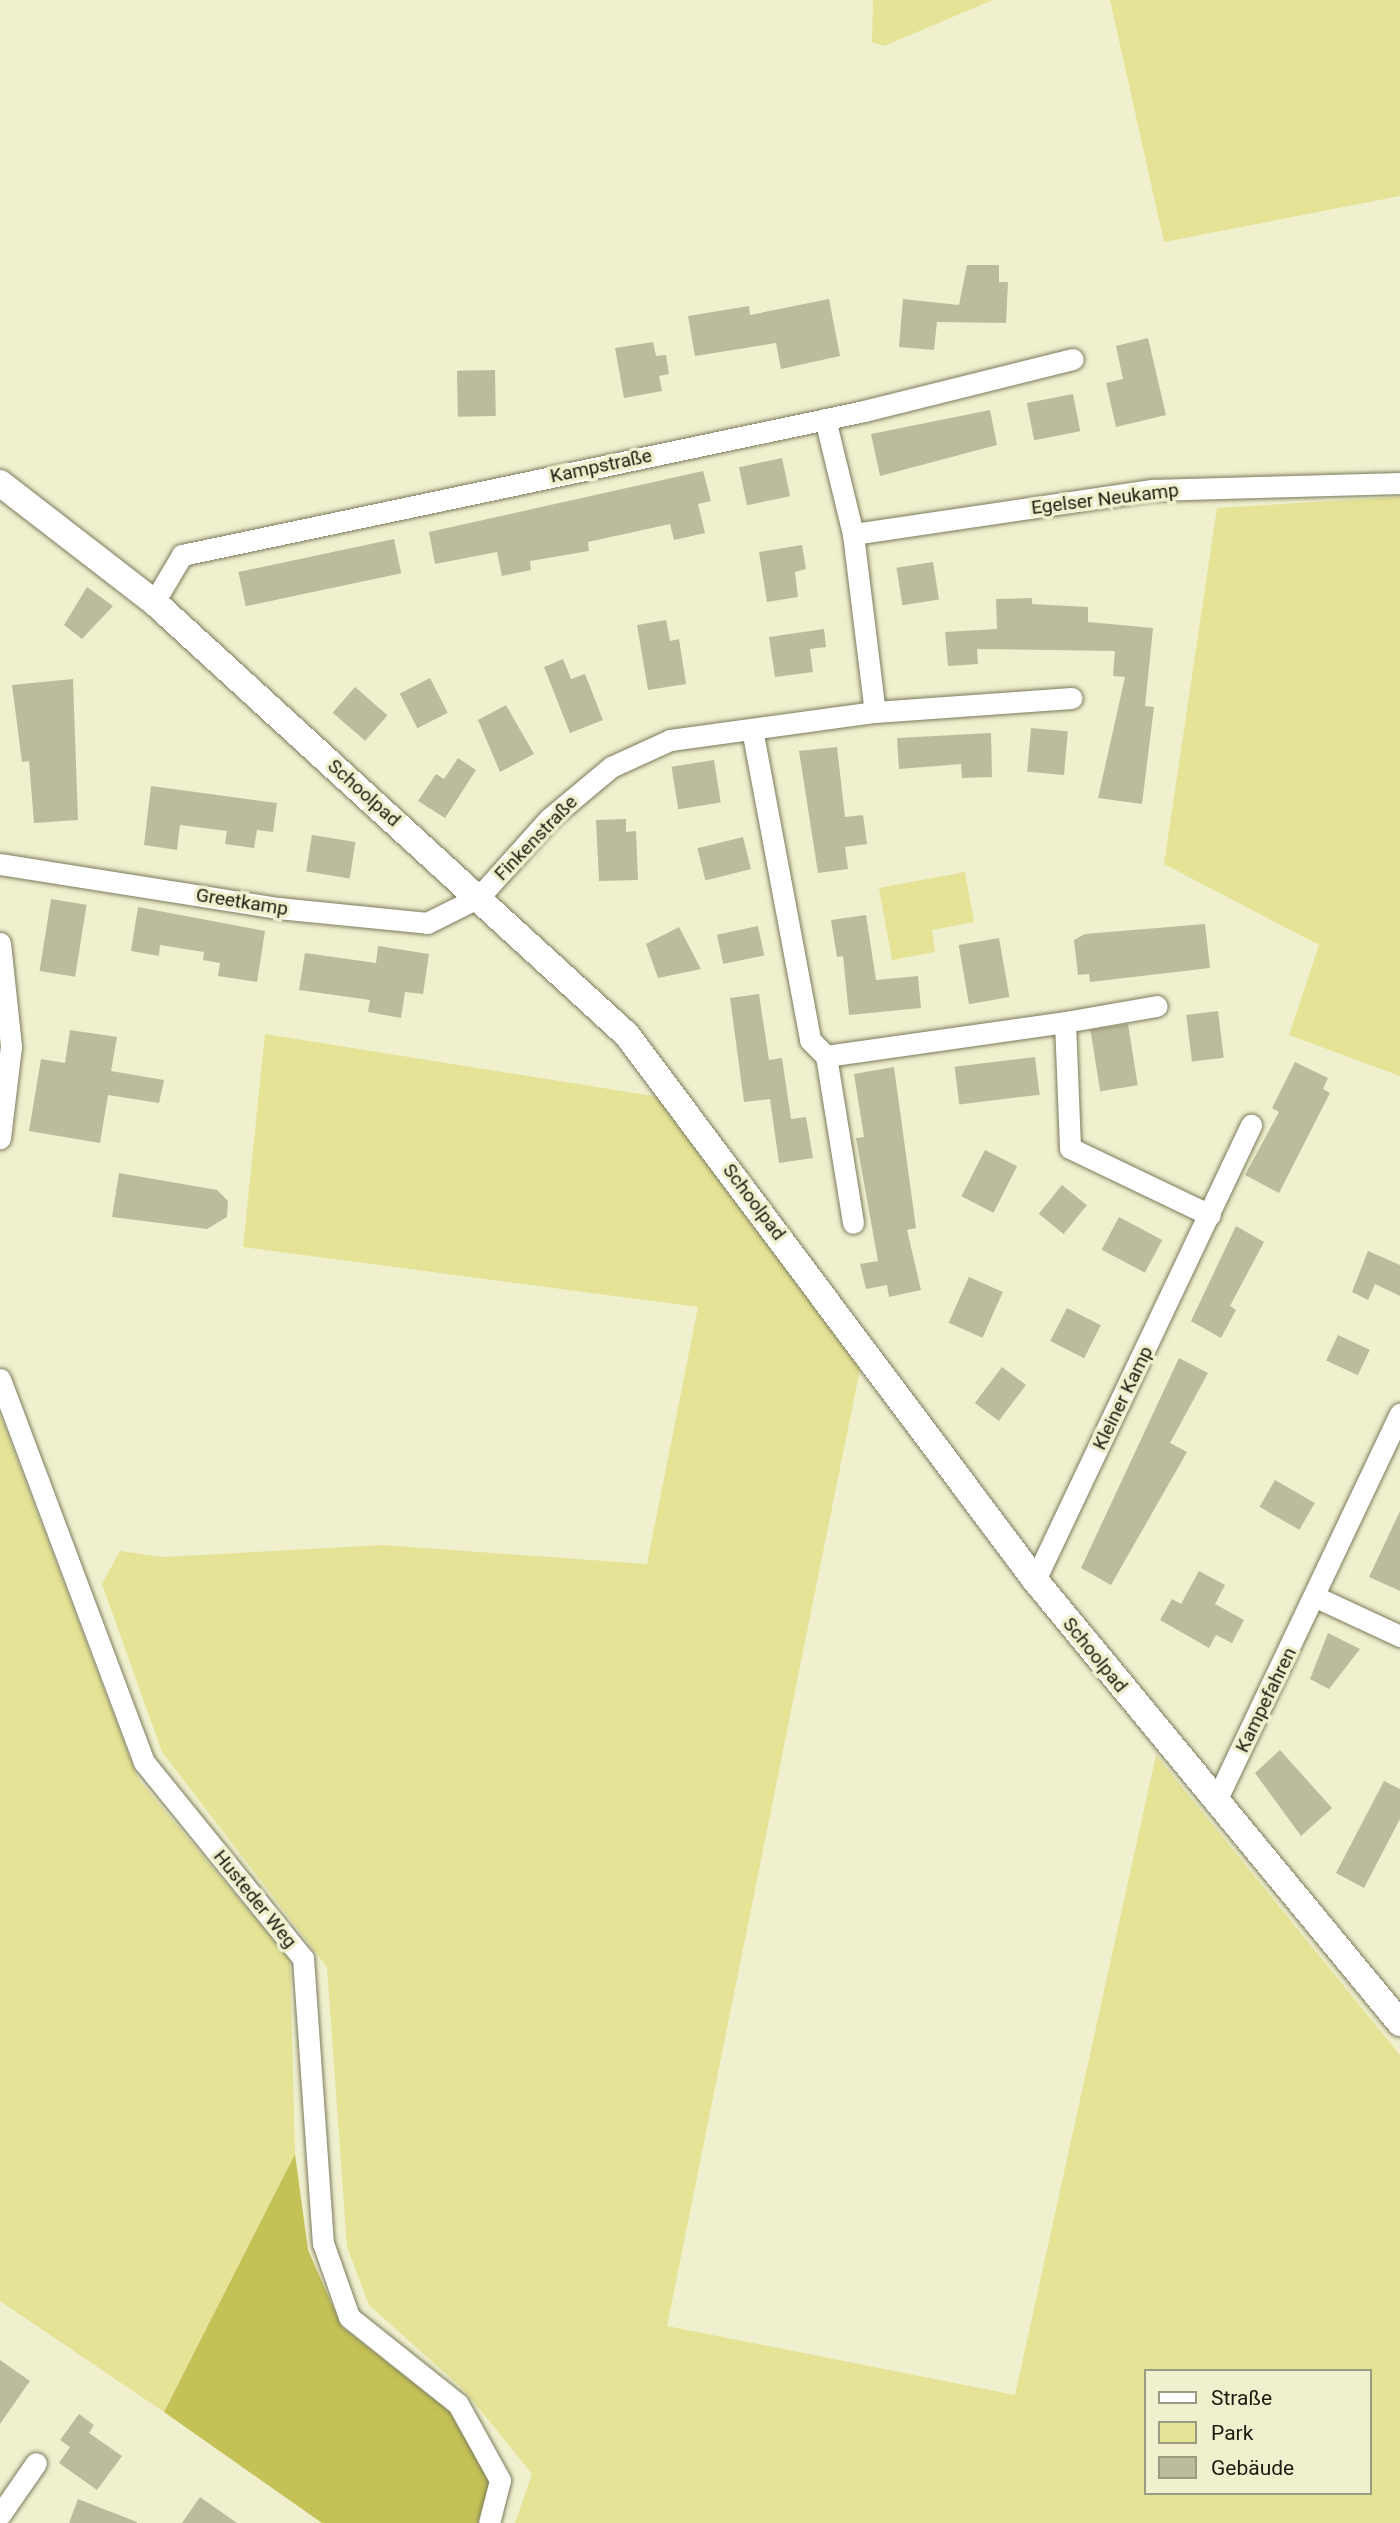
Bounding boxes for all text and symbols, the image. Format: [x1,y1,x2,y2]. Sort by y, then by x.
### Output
street label: Kampstraße [548,444,654,488]
street label: Egelser Neukamp [1030,479,1180,519]
street label: Schoolpad [323,755,405,831]
street label: Finkenstraße [490,791,582,885]
street label: Greetkamp [194,883,290,921]
street label: Schoolpad [718,1159,790,1245]
street label: Kleiner Kamp [1088,1342,1158,1454]
street label: Schoolpad [1058,1613,1132,1697]
street label: Kampefahren [1231,1644,1301,1756]
street label: Husteder Weg [209,1845,301,1953]
legend [1144,2369,1372,2495]
text: Straße [1211,2386,1272,2410]
text: Park [1211,2421,1253,2445]
text: Gebäude [1211,2456,1294,2480]

